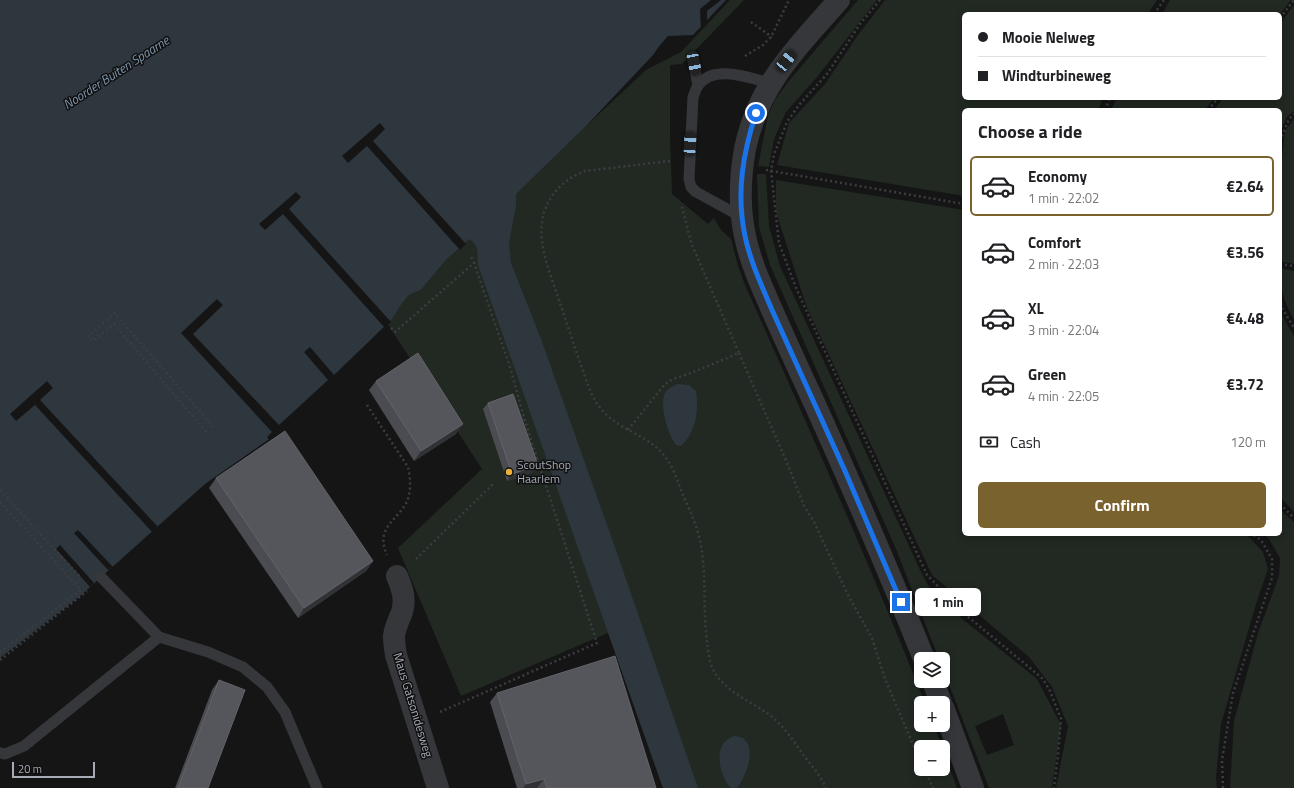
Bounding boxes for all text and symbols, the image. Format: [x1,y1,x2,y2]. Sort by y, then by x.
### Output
text: Mooie Nelweg [1002,26,1095,49]
water label: Noorder Buiten Spaarne [59,30,174,114]
car [774,48,798,74]
car [686,50,702,76]
text: Windturbineweg [1002,64,1111,87]
route start [747,104,765,122]
text: Choose a ride [978,118,1082,145]
car [683,132,697,156]
text: Economy [1028,165,1087,188]
icon: car [980,168,1016,204]
text: €2.64 [1227,175,1264,198]
text: 1 min · 22:02 [1028,188,1099,208]
text: Comfort [1028,231,1081,254]
icon: car [980,234,1016,270]
text: €3.56 [1227,241,1264,264]
text: 2 min · 22:03 [1028,254,1099,274]
text: XL [1028,297,1044,320]
icon: car [980,300,1016,336]
text: €4.48 [1227,307,1264,330]
text: 3 min · 22:04 [1028,320,1099,340]
text: Green [1028,363,1066,386]
icon: car [980,366,1016,402]
text: €3.72 [1227,373,1264,396]
text: 4 min · 22:05 [1028,386,1099,406]
icon: cash [978,431,1000,453]
text: Cash [1010,431,1041,454]
text: 120 m [1230,432,1266,452]
place label: ScoutShop Haarlem [517,455,571,488]
marker: ScoutShop Haarlem [504,467,514,477]
button: Confirm [978,482,1266,528]
callout: 1 min [915,588,981,616]
text: 1 min [932,592,964,612]
route end [892,593,910,611]
street label: Maus Gatsonidesweg [389,650,438,760]
map controls [914,652,950,776]
button: layers [914,652,950,688]
button: + [914,696,950,732]
button: − [914,740,950,776]
scale bar [12,760,95,779]
text: 20 m [18,761,42,777]

